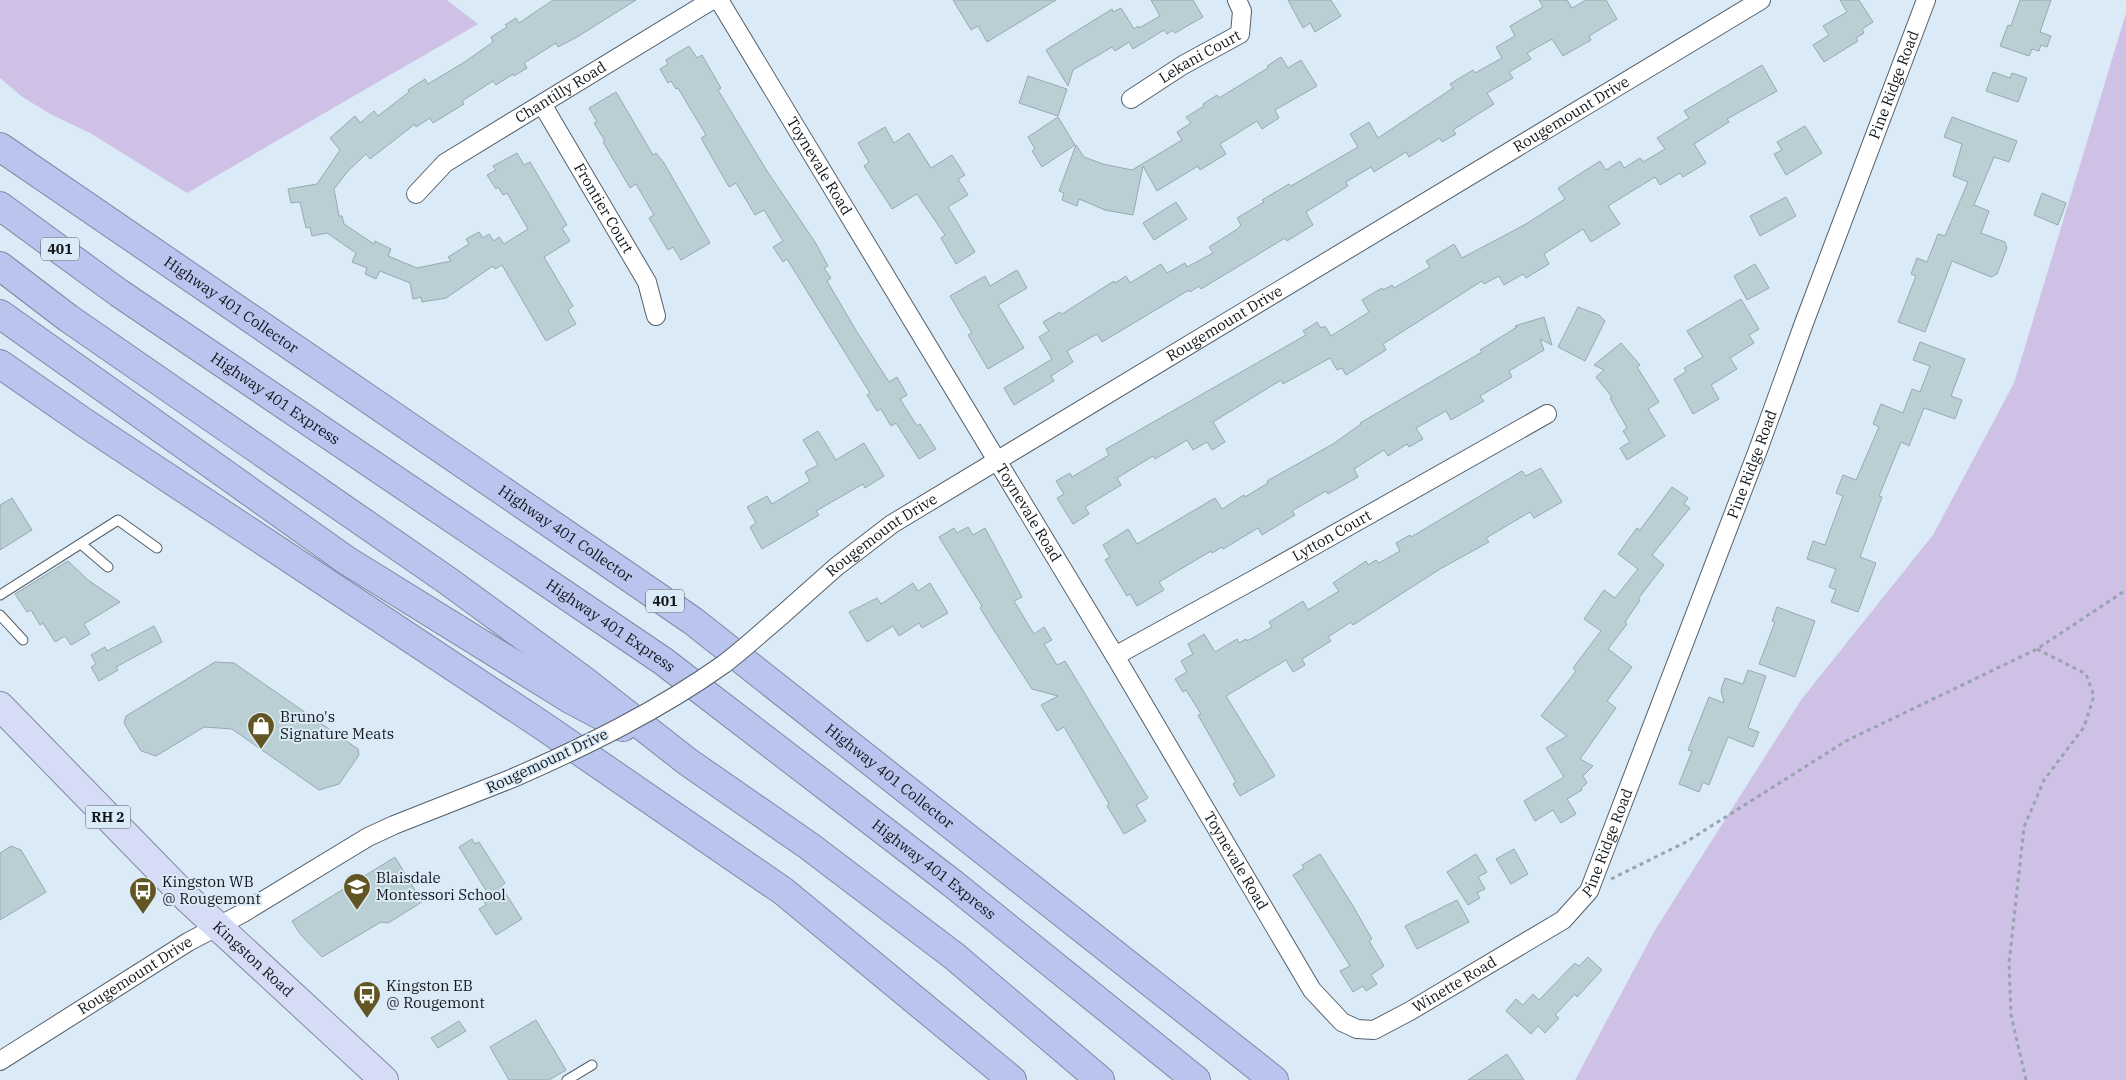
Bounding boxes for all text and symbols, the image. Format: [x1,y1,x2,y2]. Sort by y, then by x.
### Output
street label: Lekani Court [1155,25,1244,87]
street label: Pine Ridge Road [1864,28,1923,142]
street label: Chantilly Road [511,57,609,127]
street label: Rougemount Drive [1509,72,1632,156]
street label: Toynevale Road [783,113,857,218]
street label: Frontier Court [570,159,638,256]
road number: 401 [41,238,79,260]
street label: Highway 401 Collector [160,252,303,358]
street label: Rougemount Drive [1163,281,1286,365]
street label: Highway 401 Express [207,348,344,449]
street label: Pine Ridge Road [1723,407,1781,521]
street label: Toynevale Road [992,460,1066,565]
street label: Highway 401 Collector [495,481,637,586]
street label: Rougemount Drive [822,489,940,581]
street label: Lytton Court [1289,505,1375,565]
street label: Highway 401 Express [543,575,679,676]
road number: 401 [646,590,684,612]
place label: Bruno's Signature Meats [280,707,394,743]
shop icon: Bruno's Signature Meats [246,711,276,750]
street label: Highway 401 Collector [822,719,958,833]
street label: Rougemount Drive [483,724,611,797]
street label: Pine Ridge Road [1578,785,1636,901]
road number: RH 2 [86,806,130,829]
street label: Toynevale Road [1200,808,1273,913]
street label: Highway 401 Express [868,815,1000,924]
place label: Blaisdale Montessori School [376,868,506,904]
place label: Kingston WB @ Rougemont [162,872,261,908]
school or university icon: Blaisdale Montessori School [342,872,372,911]
bus stop icon: Kingston WB @ Rougemont [128,876,158,915]
street label: Kingston Road [209,917,298,1001]
street label: Rougemount Drive [74,932,196,1018]
street label: Winette Road [1409,952,1500,1016]
place label: Kingston EB @ Rougemont [386,976,485,1012]
bus stop icon: Kingston EB @ Rougemont [352,980,382,1019]

